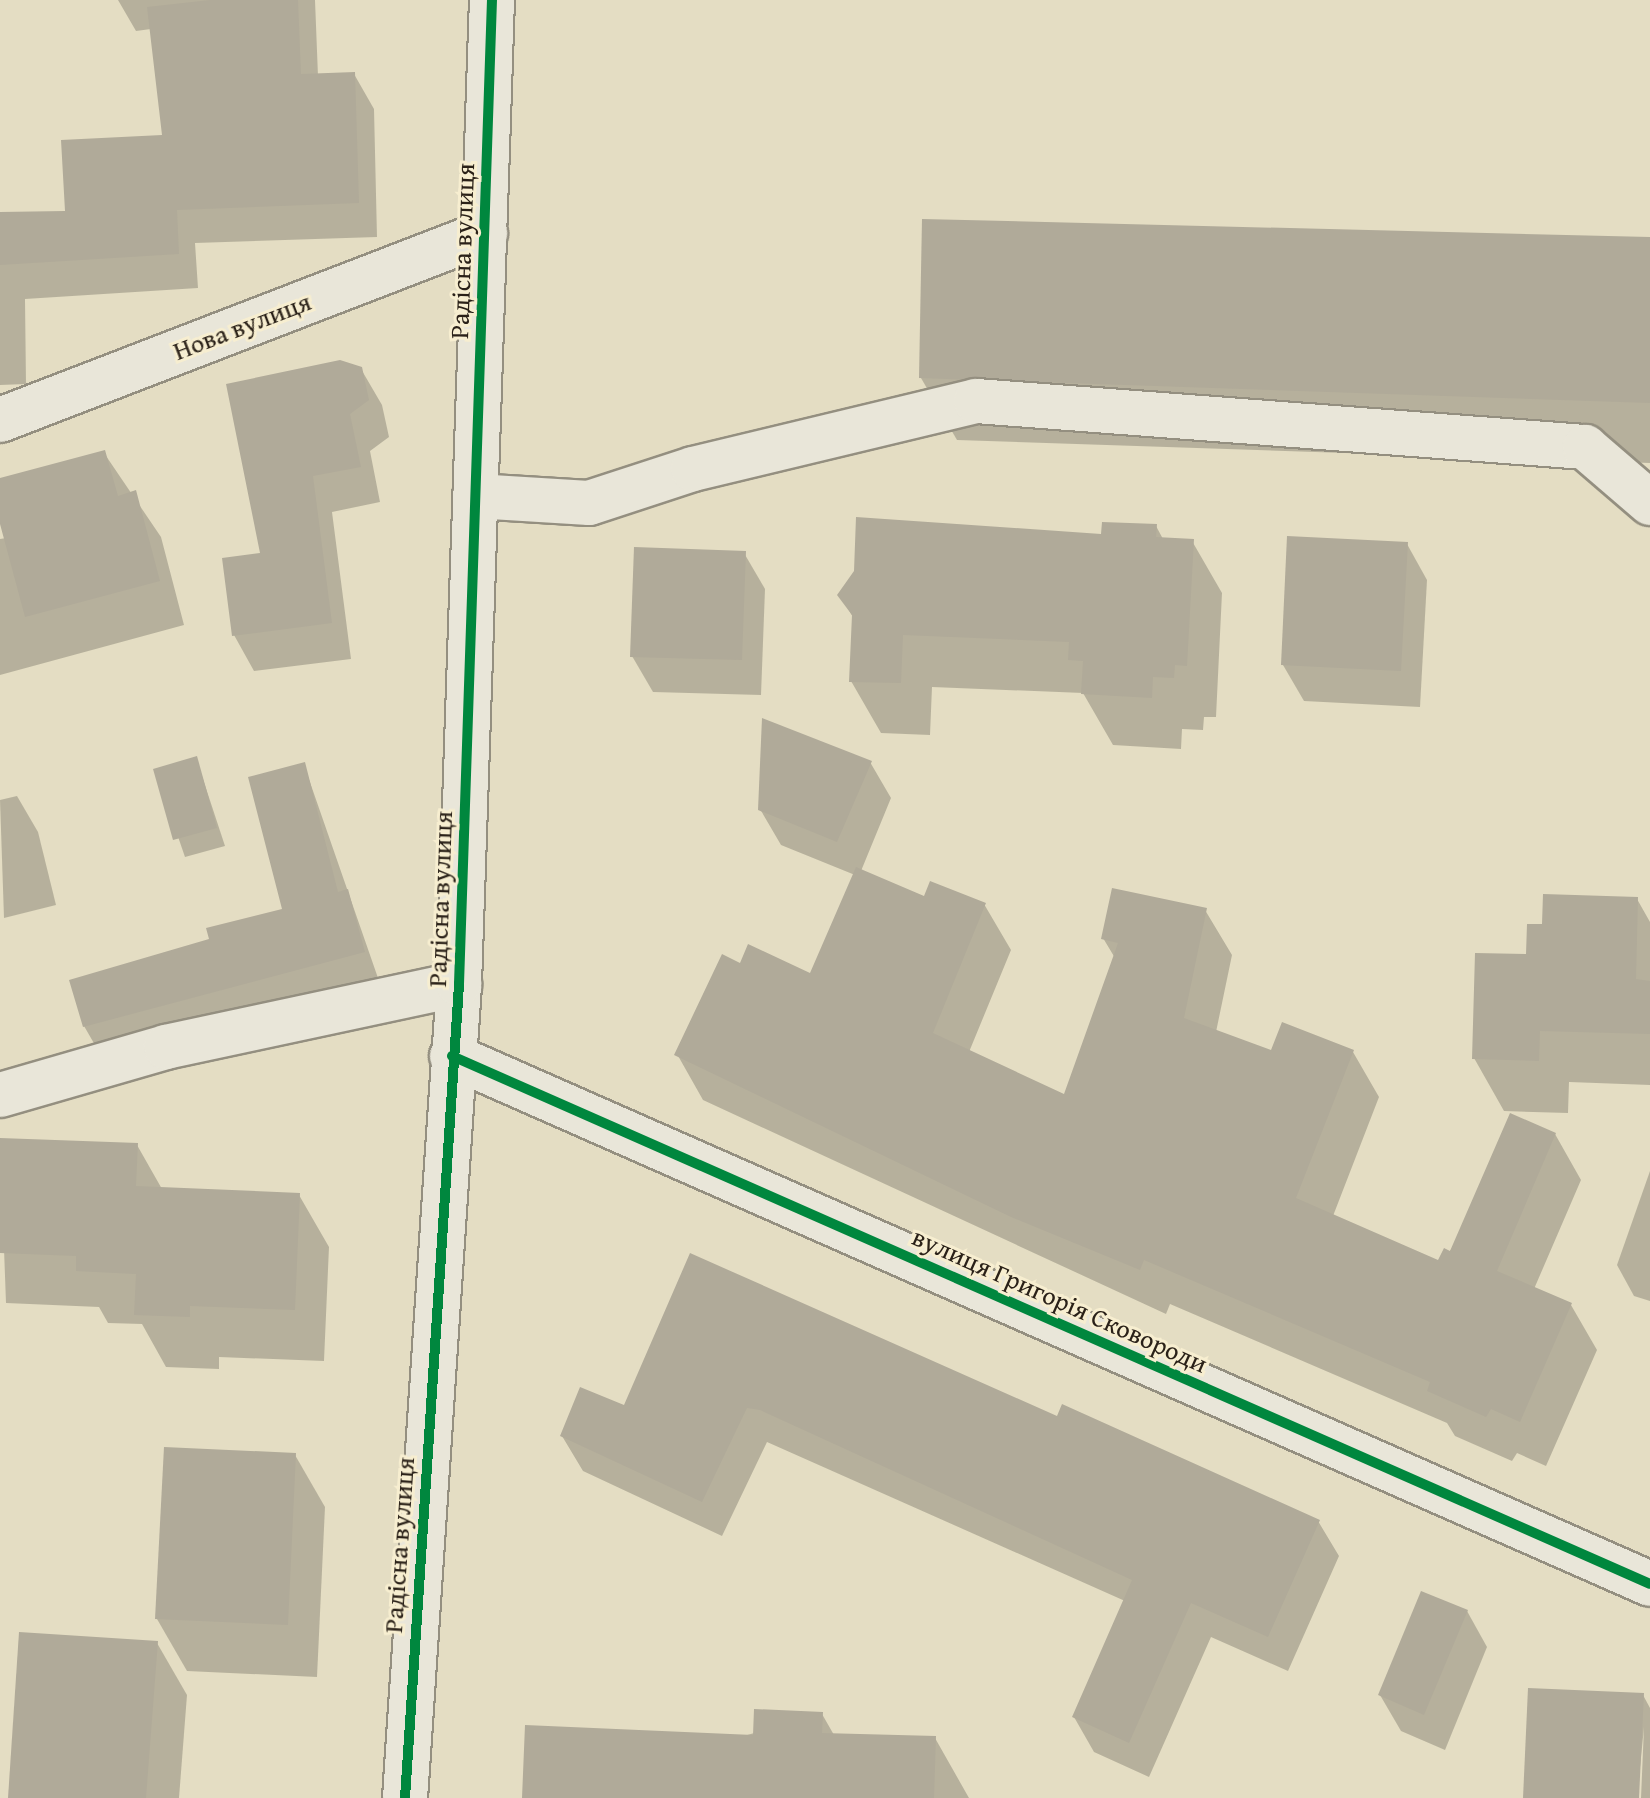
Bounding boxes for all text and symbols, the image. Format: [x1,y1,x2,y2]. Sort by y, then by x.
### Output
street label: Радісна вулиця [443,162,481,340]
street label: Нова вулиця [169,285,315,367]
street label: Радісна вулиця [421,810,459,988]
street label: вулиця Григорія Сковороди [908,1221,1212,1379]
street label: Радісна вулиця [377,1456,421,1634]

